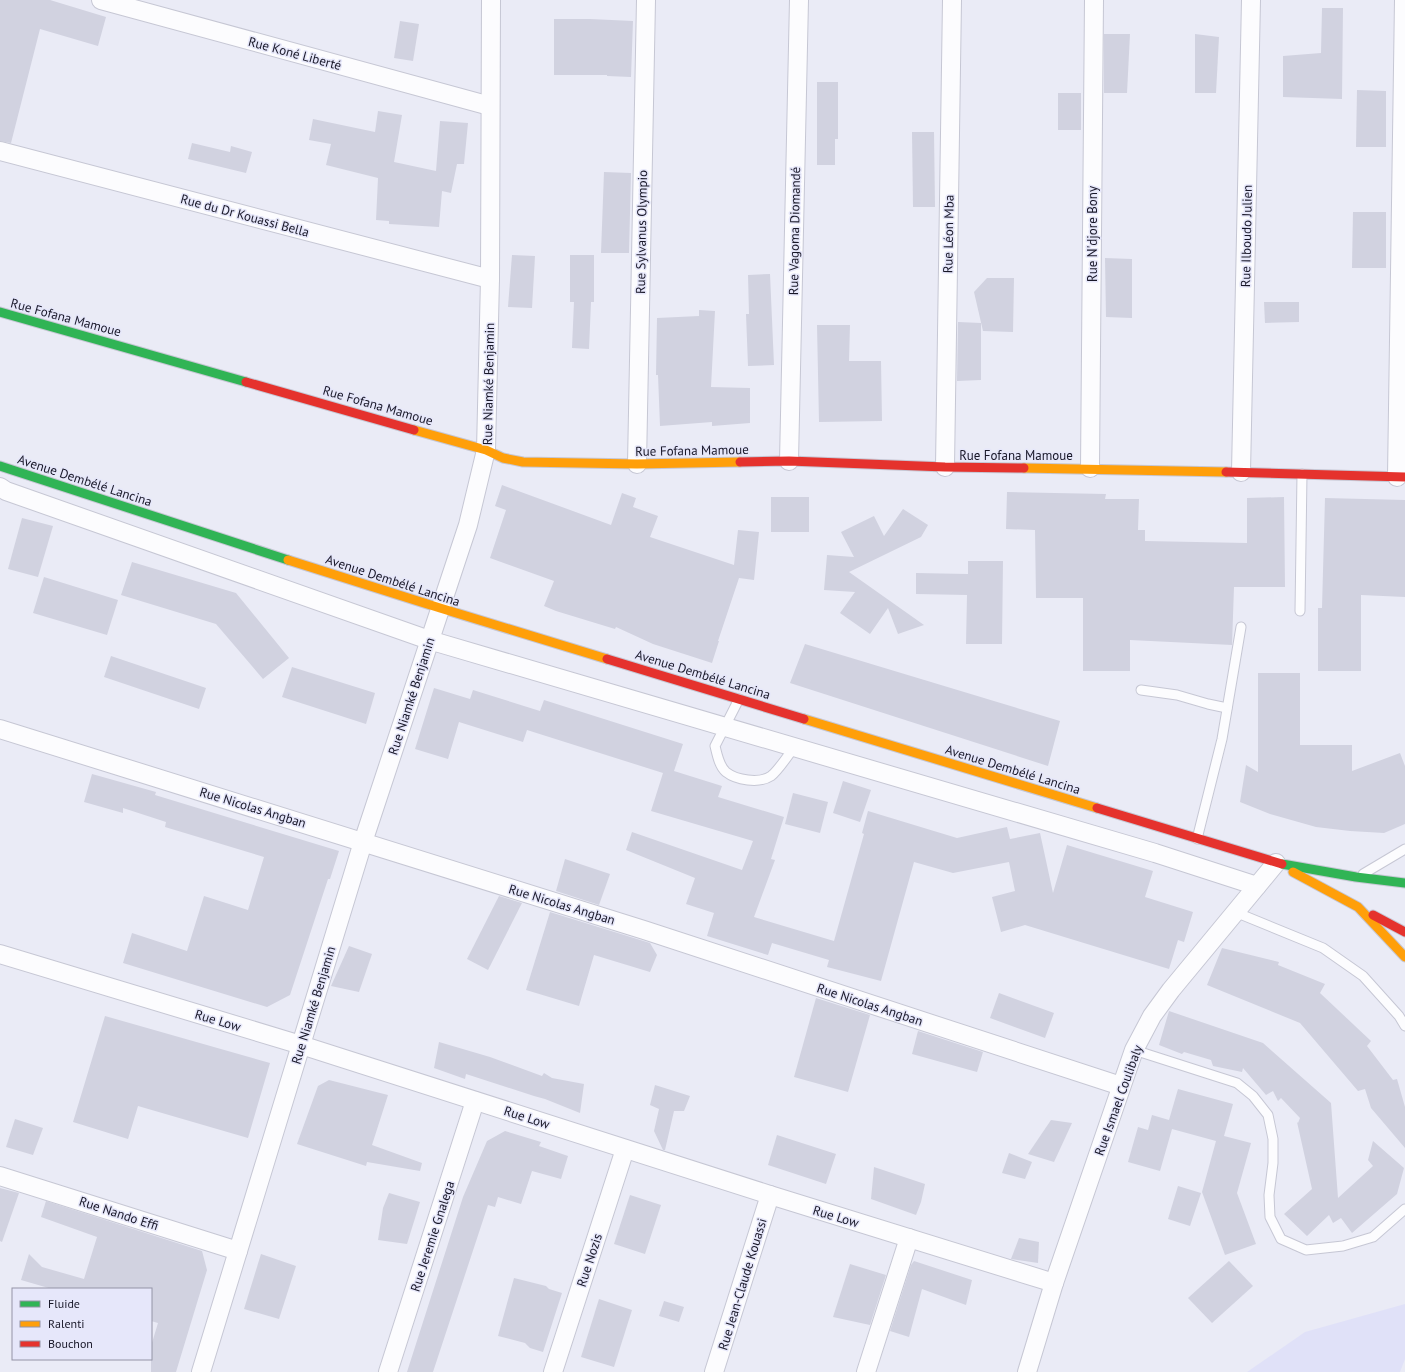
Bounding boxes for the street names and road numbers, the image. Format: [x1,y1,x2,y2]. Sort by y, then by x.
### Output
street label: Rue Koné Liberté [246,33,343,74]
street label: Rue Vagoma Diomandé [785,167,804,295]
street label: Rue Sylvanus Olympio [632,170,651,294]
street label: Rue Ilboudo Julien [1237,185,1256,287]
street label: Rue N'djore Bony [1084,186,1101,282]
street label: Rue du Dr Kouassi Bella [179,190,311,241]
street label: Rue Léon Mba [939,195,958,273]
street label: Rue Fofana Mamoue [9,295,123,340]
street label: Rue Niamké Benjamin [479,323,498,445]
street label: Rue Fofana Mamoue [321,382,435,429]
street label: Rue Fofana Mamoue [635,441,749,460]
street label: Rue Fofana Mamoue [959,447,1073,464]
street label: Avenue Dembélé Lancina [16,451,154,510]
street label: Avenue Dembélé Lancina [324,551,462,610]
street label: Rue Niamké Benjamin [384,635,438,757]
street label: Avenue Dembélé Lancina [633,646,772,703]
street label: Avenue Dembélé Lancina [943,741,1082,798]
street label: Rue Nicolas Angban [198,783,308,832]
street label: Rue Nicolas Angban [507,880,617,929]
street label: Rue Niamké Benjamin [287,944,340,1066]
street label: Rue Nicolas Angban [815,979,925,1030]
street label: Rue Low [193,1005,243,1036]
street label: Rue Ismael Coulibaly [1091,1043,1146,1158]
street label: Rue Low [502,1102,552,1133]
street label: Rue Jeremie Gnalega [407,1179,458,1294]
street label: Rue Nando Effi [77,1193,161,1234]
street label: Rue Low [811,1201,861,1232]
street label: Rue Jean-Claude Kouassi [714,1216,771,1352]
street label: Rue Nozis [573,1231,606,1289]

